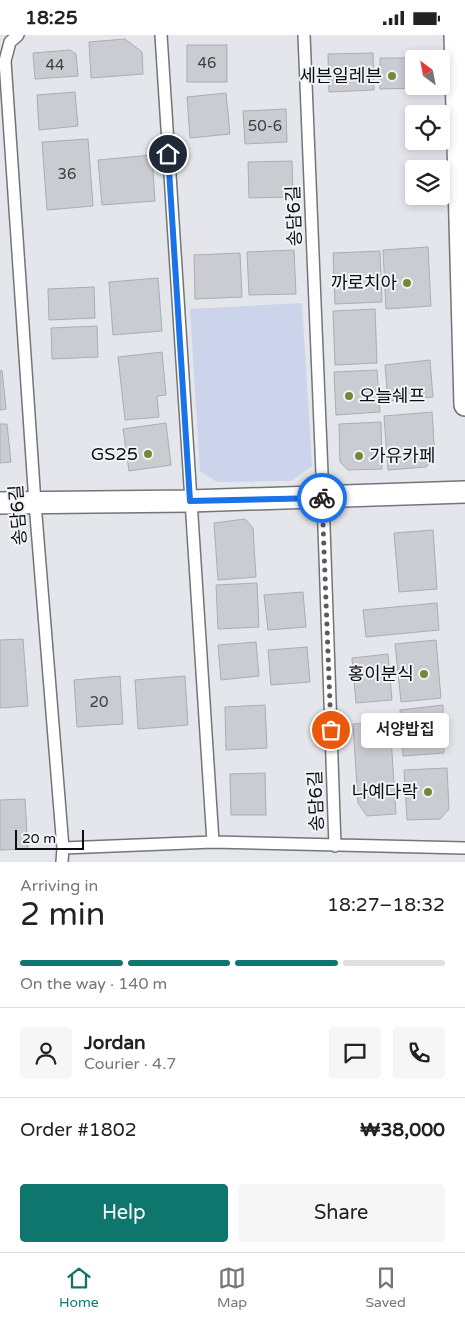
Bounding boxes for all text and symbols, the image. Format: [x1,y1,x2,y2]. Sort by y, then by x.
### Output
text: 18:25 [25,7,78,29]
north arrow [405,50,450,95]
map controls [405,50,450,205]
house number: 46 [198,54,216,72]
house number: 44 [46,56,64,74]
place label: 세븐일레븐 [299,65,382,87]
marker: 세븐일레븐 [386,70,398,82]
button: locate [405,105,450,150]
house number: 50-6 [248,117,282,135]
pin [147,133,189,175]
icon: home [154,140,182,168]
button: layers [405,160,450,205]
house number: 36 [58,165,76,183]
street label: 송담6길 [282,185,306,247]
place label: 까로치아 [331,272,397,294]
marker: 까로치아 [401,277,413,289]
place label: 오늘쉐프 [359,385,425,407]
marker: 오늘쉐프 [343,390,355,402]
place label: GS25 [91,443,138,465]
place label: 가유카페 [369,445,435,467]
marker: GS25 [142,448,154,460]
marker: 가유카페 [353,450,365,462]
courier [297,473,347,523]
street label: 송담6길 [5,484,31,546]
icon: bike [308,484,336,512]
place label: 홍이분식 [348,663,414,685]
marker: 홍이분식 [418,668,430,680]
house number: 20 [90,693,108,711]
pin [310,709,352,751]
callout: 서양밥집 [361,713,448,747]
icon: bag [317,716,345,744]
text: 서양밥집 [376,720,434,740]
street label: 송담6길 [304,770,328,832]
place label: 나예다락 [352,781,418,803]
marker: 나예다락 [422,786,434,798]
scale bar [15,827,84,850]
text: 20 m [22,830,56,847]
text: Arriving in [20,876,98,896]
text: 18:27–18:32 [327,894,445,916]
text: 2 min [20,896,105,934]
text: On the way · 140 m [20,974,167,994]
button: person [20,1027,72,1079]
button: chat [329,1027,381,1079]
button: phone [393,1027,445,1079]
text: Jordan [84,1032,146,1054]
text: Courier · 4.7 [84,1054,176,1074]
text: Order #1802 [20,1119,137,1141]
text: ₩38,000 [360,1119,445,1141]
button: Help [20,1184,228,1242]
button: Share [238,1184,445,1242]
tab: Home [59,1264,99,1311]
tab: Map [217,1264,247,1311]
tab: Saved [365,1264,406,1311]

